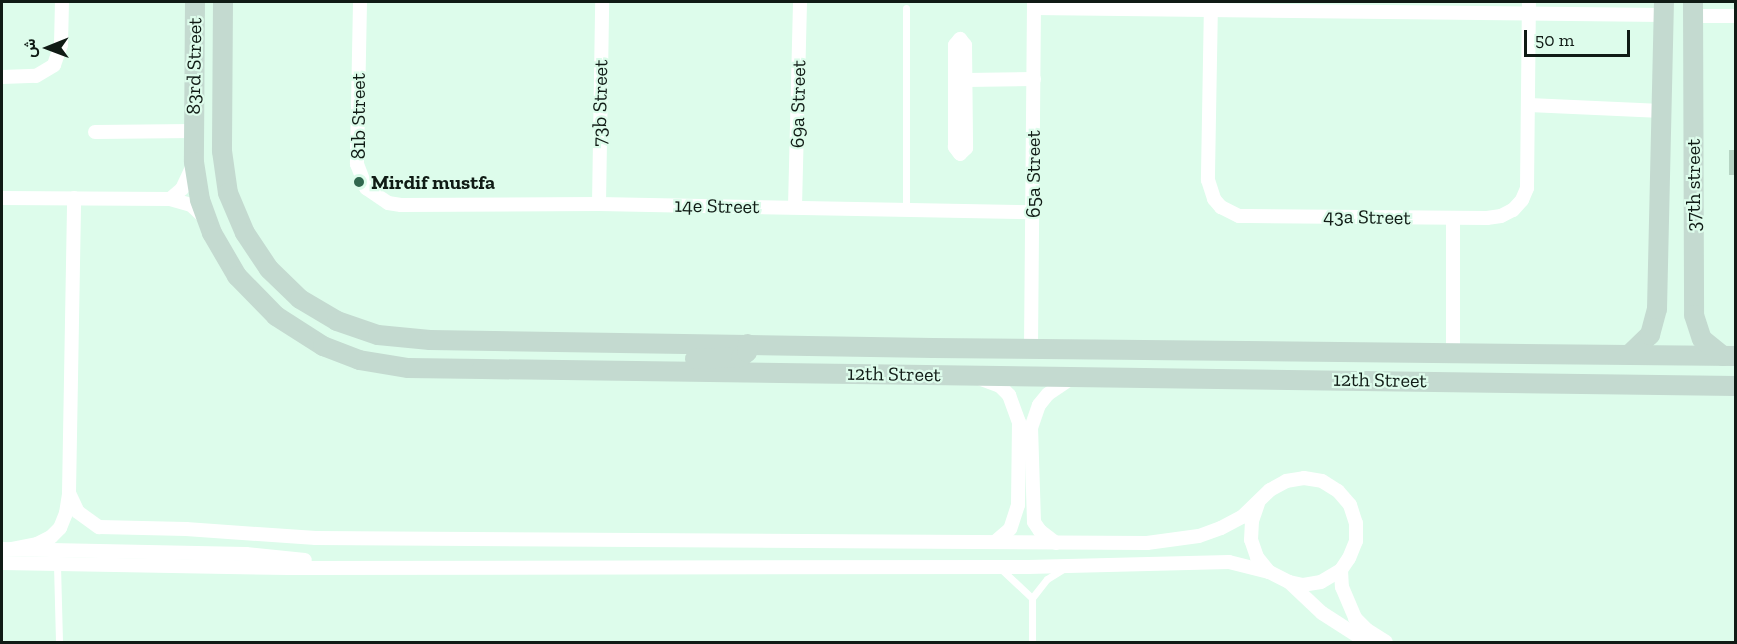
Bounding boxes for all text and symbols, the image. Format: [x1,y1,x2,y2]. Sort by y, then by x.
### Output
street label: 83rd Street [181,17,207,115]
north arrow [18,18,78,78]
scale bar [1527,18,1634,56]
text: 50 m [1535,29,1574,51]
text: ش [20,39,39,58]
street label: 73b Street [587,59,613,147]
street label: 69a Street [785,60,811,148]
street label: 81b Street [346,73,370,159]
street label: 65a Street [1021,130,1045,218]
street label: 37th street [1681,138,1705,232]
place label: Mirdif mustfa [371,170,495,194]
marker: Mirdif mustfa [352,175,366,189]
street label: 14e Street [674,193,760,219]
street label: 43a Street [1323,204,1411,230]
street label: 12th Street [847,361,941,387]
street label: 12th Street [1333,367,1427,393]

